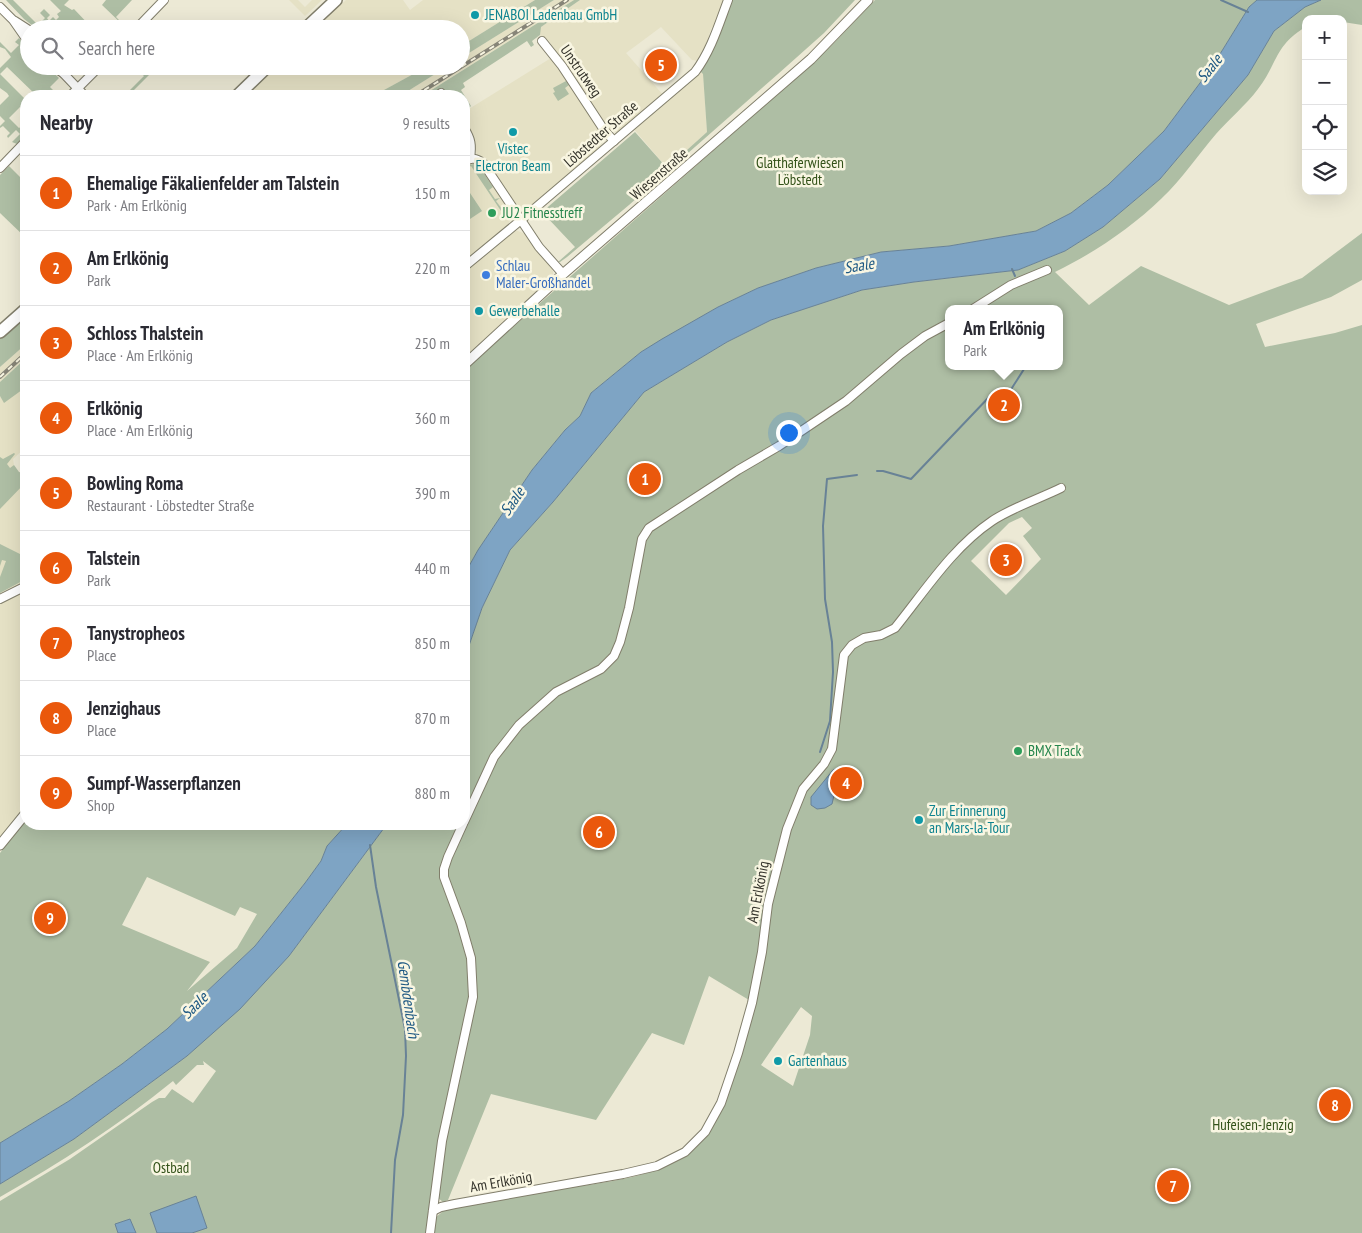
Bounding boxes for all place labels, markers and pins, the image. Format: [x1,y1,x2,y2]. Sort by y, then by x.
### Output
place label: JENABOI Ladenbau GmbH [484,5,617,24]
marker: JENABOI Ladenbau GmbH [469,9,481,21]
pin: 5 [645,46,677,84]
marker: Vistec Electron Beam [507,126,519,138]
place label: Vistec Electron Beam [476,139,550,175]
place label: JU2 Fitnesstreff [501,203,583,222]
marker: JU2 Fitnesstreff [486,207,498,219]
place label: Schlau Maler-Großhandel [496,256,591,292]
marker: Schlau Maler-Großhandel [480,269,492,281]
place label: Gewerbehalle [489,301,560,320]
marker: Gewerbehalle [473,305,485,317]
pin: 2 [988,386,1020,424]
pin: 1 [629,460,661,498]
pin: 3 [990,541,1022,579]
place label: BMX Track [1028,741,1081,760]
marker: BMX Track [1012,745,1024,757]
pin: 4 [830,764,862,802]
place label: Zur Erinnerung an Mars-la-Tour [929,801,1011,837]
pin: 6 [583,813,615,851]
marker: Zur Erinnerung an Mars-la-Tour [913,814,925,826]
pin: 9 [34,899,66,937]
place label: Gartenhaus [788,1051,847,1070]
marker: Gartenhaus [772,1055,784,1067]
pin: 8 [1319,1086,1351,1124]
pin: 7 [1157,1167,1189,1205]

